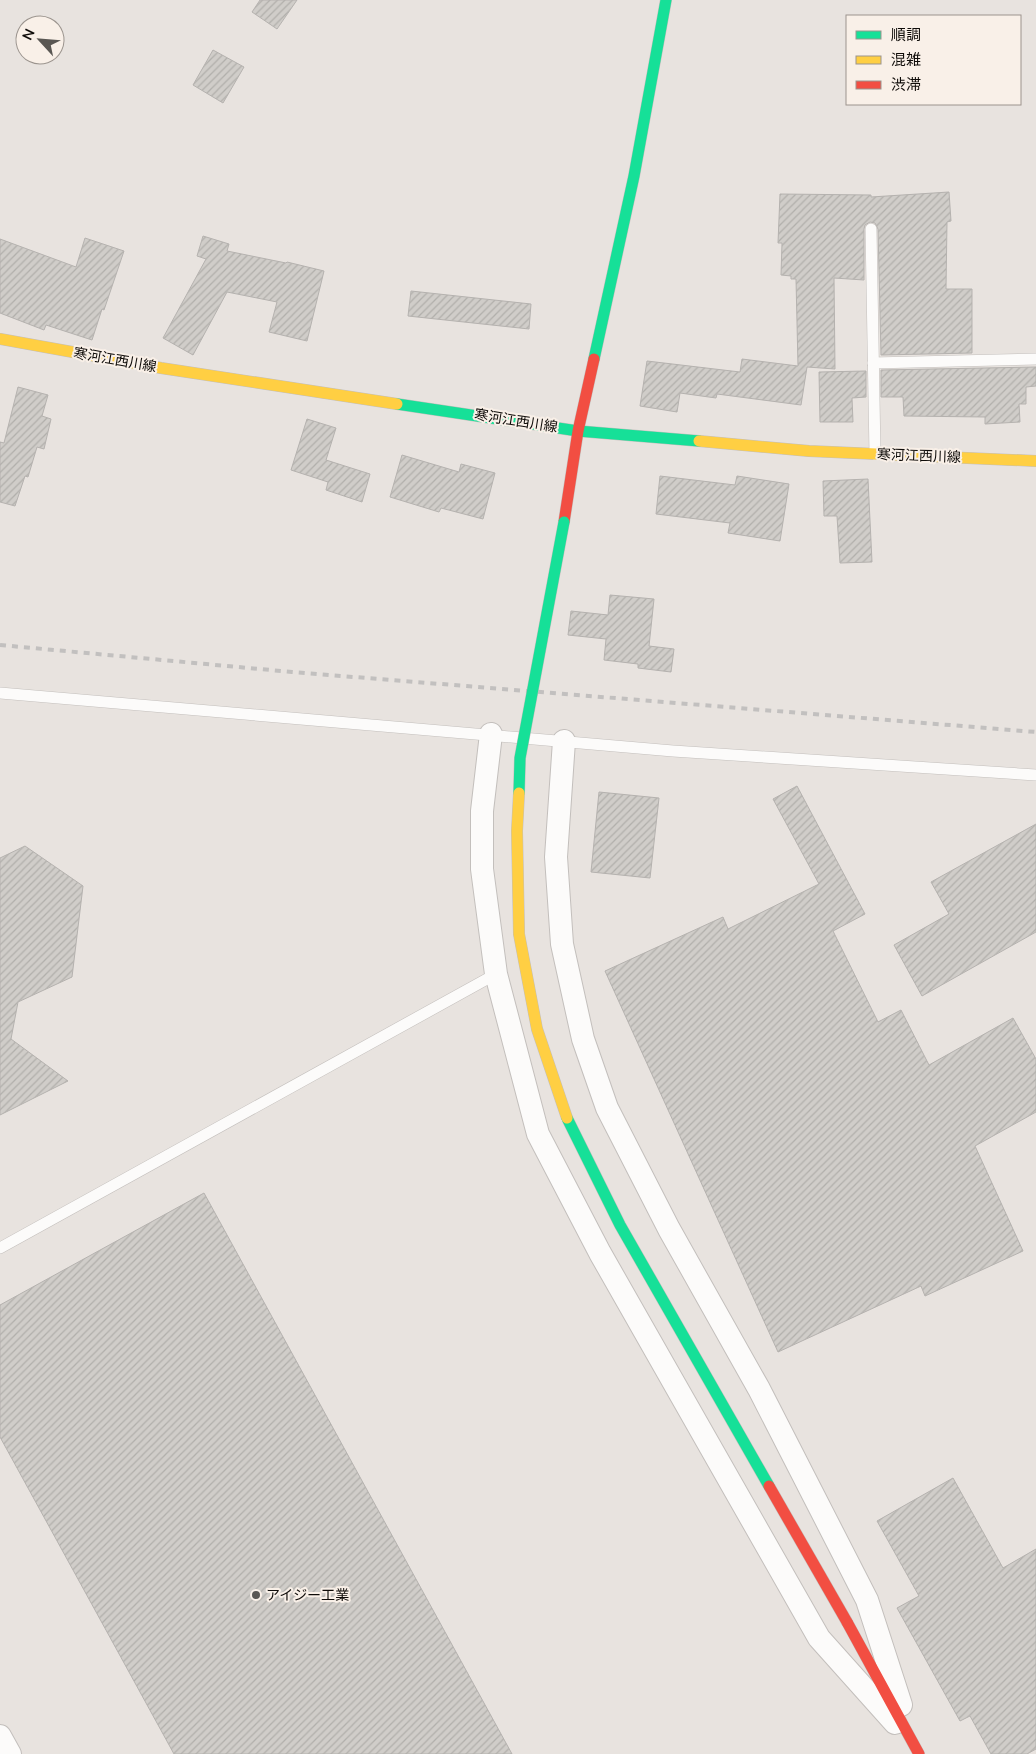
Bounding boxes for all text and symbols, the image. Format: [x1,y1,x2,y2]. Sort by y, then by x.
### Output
north arrow [15,15,65,65]
legend [846,15,1021,105]
text: 順調 [891,25,921,45]
text: N [18,26,40,43]
text: 混雑 [891,50,921,70]
text: 渋滞 [891,75,921,95]
street label: 寒河江西川線 [72,343,158,377]
street label: 寒河江西川線 [473,405,559,437]
street label: 寒河江西川線 [877,445,961,467]
place label: アイジー工業 [266,1586,349,1605]
marker: アイジー工業 [250,1589,262,1601]

